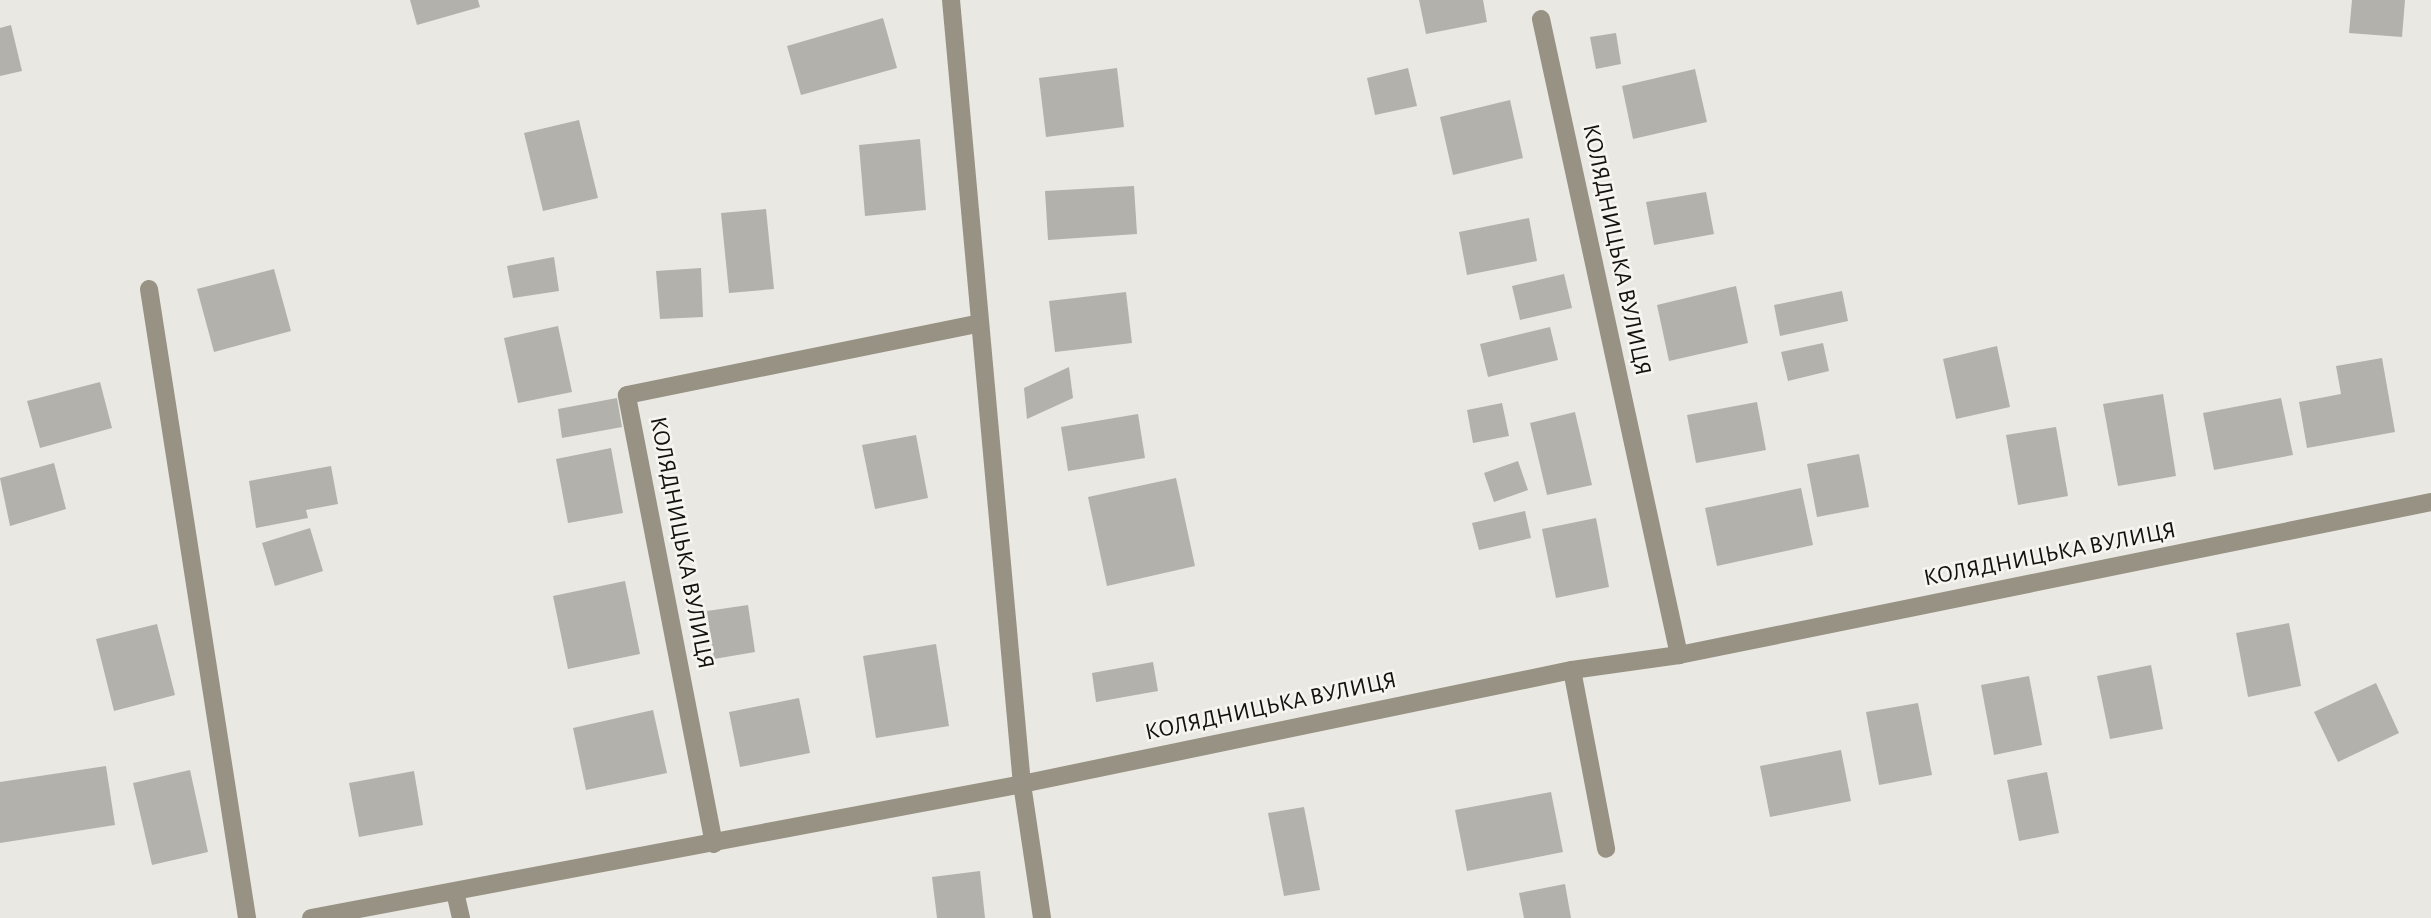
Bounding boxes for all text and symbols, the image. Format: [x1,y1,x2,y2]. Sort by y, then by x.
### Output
street label: КОЛЯДНИЦЬКА ВУЛИЦЯ [1575,122,1657,378]
street label: КОЛЯДНИЦЬКА ВУЛИЦЯ [642,414,720,672]
street label: КОЛЯДНИЦЬКА ВУЛИЦЯ [1921,516,2179,594]
street label: КОЛЯДНИЦЬКА ВУЛИЦЯ [1143,666,1399,748]

